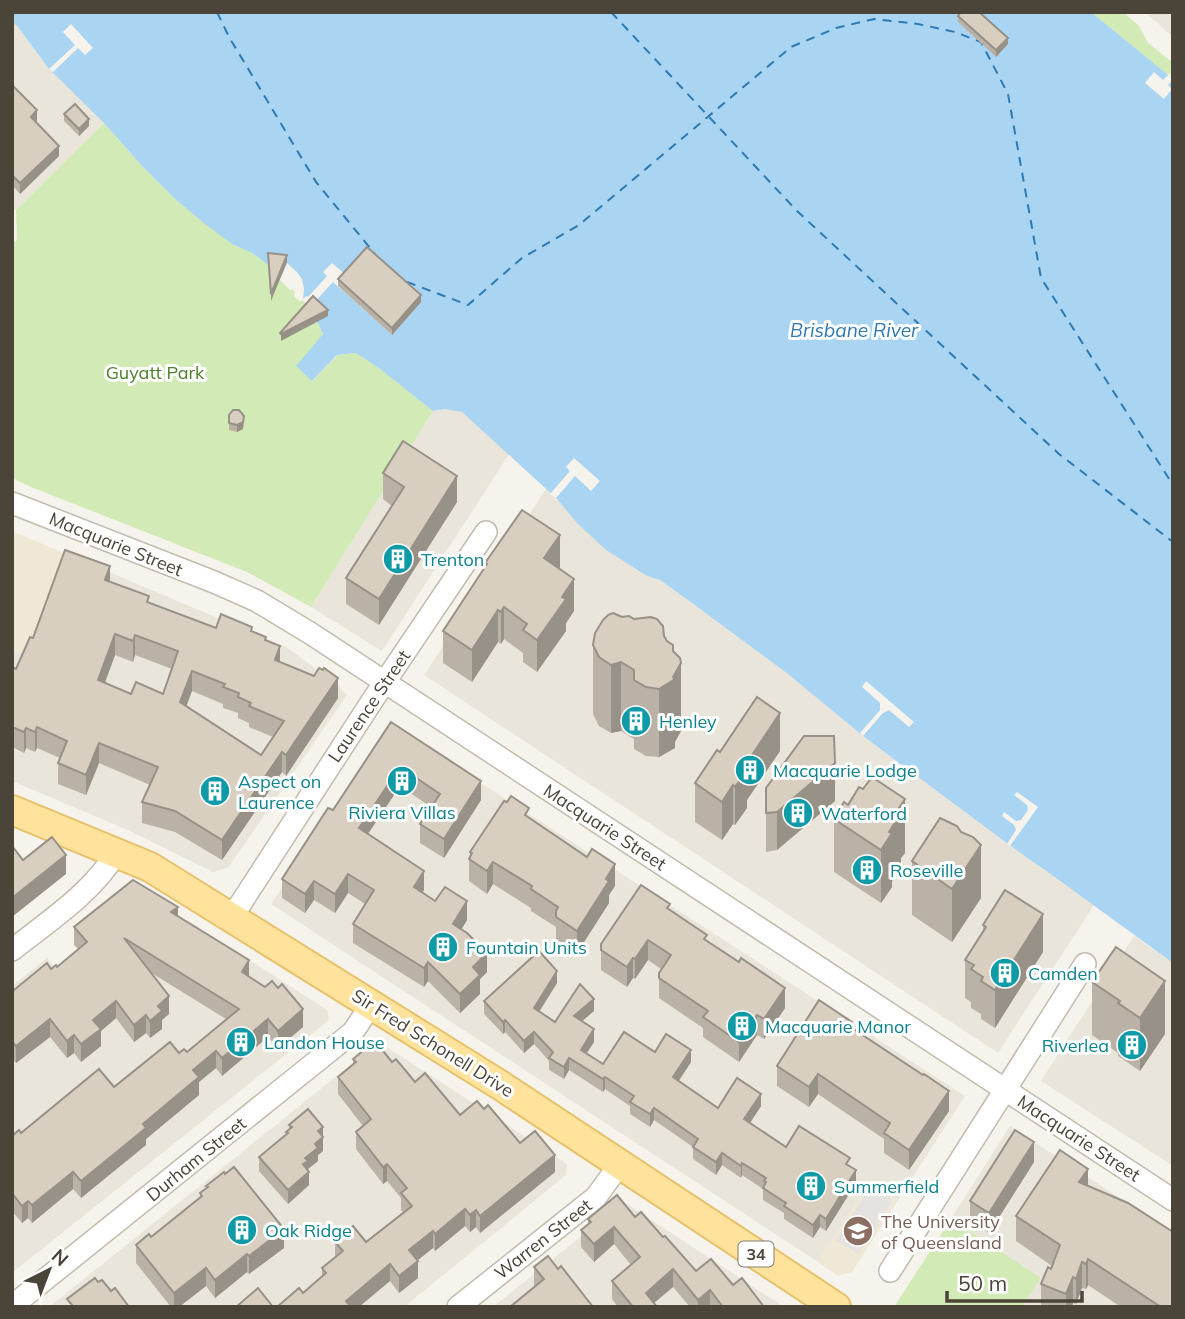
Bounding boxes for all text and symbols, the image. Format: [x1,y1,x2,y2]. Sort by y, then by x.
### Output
water label: Brisbane River [790,318,919,342]
park label: Guyatt Park [106,361,205,384]
street label: Macquarie Street [46,507,186,581]
building icon: Trenton [381,542,415,576]
place label: Trenton [421,548,484,571]
street label: Laurence Street [323,645,415,767]
building icon: Henley [619,704,653,738]
place label: Henley [659,710,717,733]
building icon: Macquarie Lodge [733,753,767,787]
place label: Macquarie Lodge [773,759,917,782]
building icon: Riviera Villas [385,764,419,798]
place label: Aspect on Laurence [238,770,321,814]
building icon: Aspect on Laurence [198,774,232,808]
street label: Macquarie Street [539,779,671,875]
building icon: Waterford [781,796,815,830]
place label: Riviera Villas [348,801,456,824]
place label: Waterford [821,802,907,825]
building icon: Roseville [850,853,884,887]
place label: Roseville [890,859,963,882]
building icon: Fountain Units [426,930,460,964]
place label: Fountain Units [466,936,587,959]
building icon: Camden [988,956,1022,990]
place label: Camden [1028,962,1098,985]
street label: Sir Fred Schonell Drive [348,984,518,1102]
building icon: Macquarie Manor [725,1009,759,1043]
place label: Macquarie Manor [765,1015,911,1038]
building icon: Landon House [224,1025,258,1059]
building icon: Riverlea [1115,1028,1149,1062]
place label: Landon House [264,1031,385,1054]
place label: Riverlea [1042,1034,1109,1057]
street label: Macquarie Street [1013,1090,1145,1186]
street label: Durham Street [141,1112,251,1206]
building icon: Summerfield [794,1169,828,1203]
place label: Summerfield [834,1175,939,1198]
street label: Warren Street [490,1194,596,1284]
place label: The University of Queensland [881,1210,1002,1254]
building icon: Oak Ridge [225,1213,259,1247]
school or university icon: The University of Queensland [841,1214,875,1248]
place label: Oak Ridge [265,1219,352,1242]
north arrow [14,1235,84,1305]
road number: 34 [738,1242,774,1266]
text: N [47,1244,74,1271]
scale bar [947,1260,1082,1304]
text: 50 m [958,1270,1007,1296]

